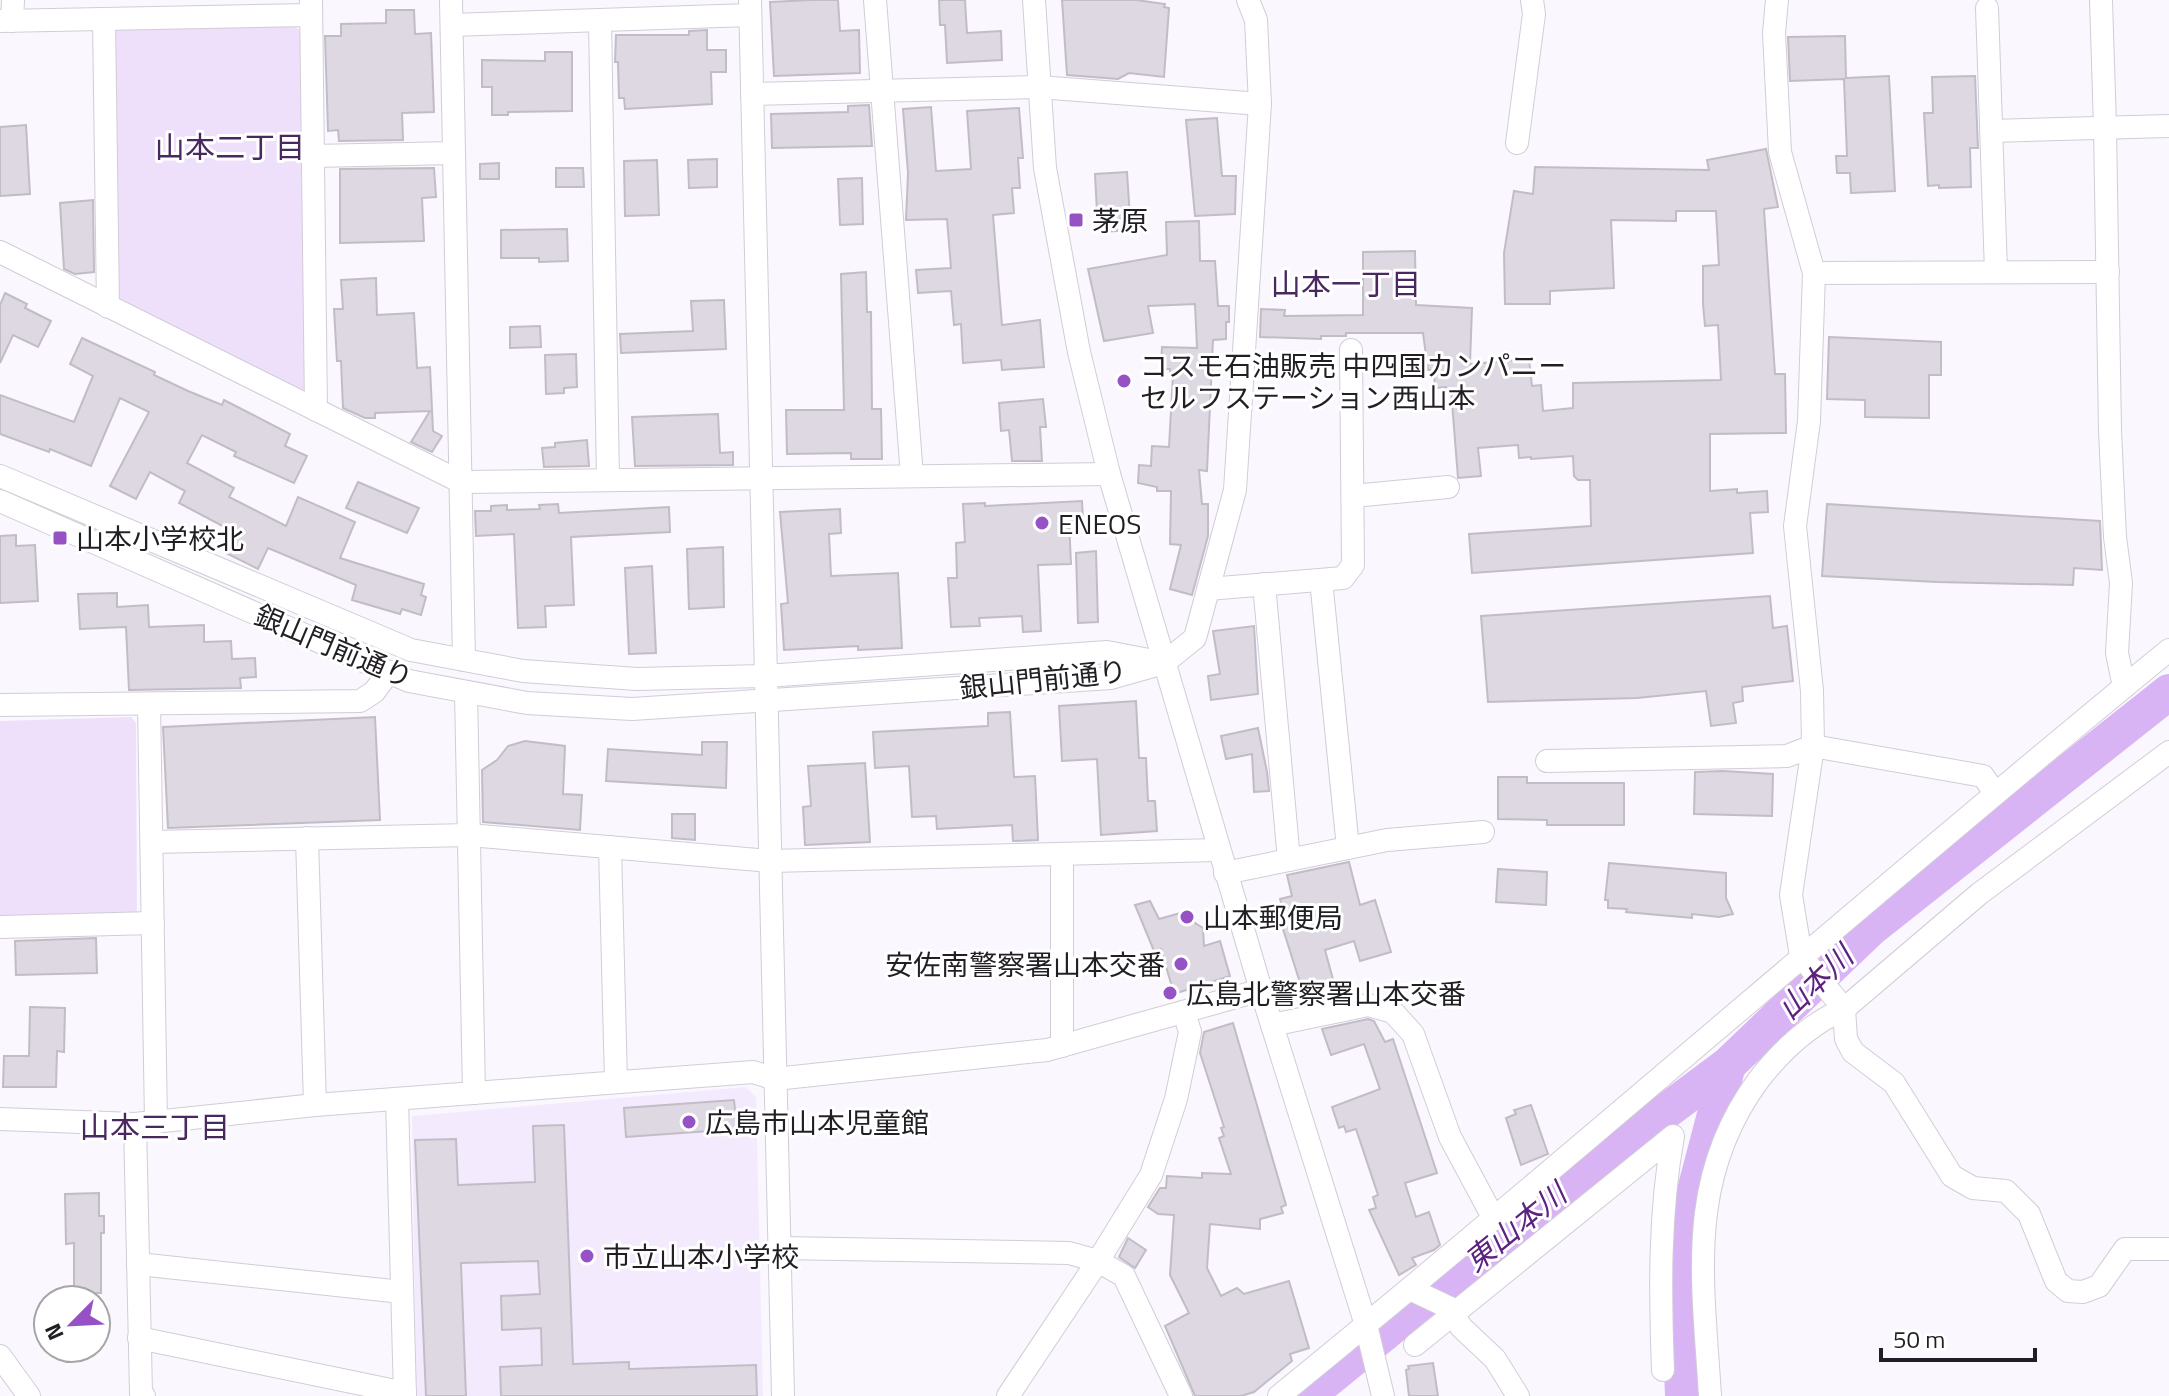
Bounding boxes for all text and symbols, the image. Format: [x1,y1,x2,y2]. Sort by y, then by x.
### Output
district label: 山本二丁目 [155,124,305,170]
place label: 茅原 [1092,199,1148,242]
marker: 茅原 [1067,211,1085,229]
district label: 山本一丁目 [1271,261,1421,307]
place label: コスモ石油販売 中四国カンパニー セルフステーション西山本 [1140,344,1566,419]
marker: コスモ石油販売 中四国カンパニー セルフステーション西山本 [1115,372,1133,390]
place label: ENEOS [1058,502,1141,545]
marker: ENEOS [1033,514,1051,532]
place label: 山本小学校北 [76,517,244,560]
marker: 山本小学校北 [51,529,69,547]
street label: 銀山門前通り [248,593,420,699]
street label: 銀山門前通り [957,649,1129,709]
place label: 山本郵便局 [1203,896,1343,939]
marker: 山本郵便局 [1178,908,1196,926]
water label: 山本川 [1767,932,1866,1030]
place label: 安佐南警察署山本交番 [885,943,1165,986]
marker: 安佐南警察署山本交番 [1172,955,1190,973]
place label: 広島北警察署山本交番 [1186,972,1466,1015]
marker: 広島北警察署山本交番 [1161,984,1179,1002]
place label: 広島市山本児童館 [705,1101,929,1144]
district label: 山本三丁目 [80,1104,230,1150]
marker: 広島市山本児童館 [680,1113,698,1131]
water label: 東山本川 [1454,1169,1578,1283]
place label: 市立山本小学校 [603,1235,799,1278]
marker: 市立山本小学校 [578,1247,596,1265]
north arrow [32,1284,112,1364]
scale bar [1881,1312,2035,1362]
text: N [35,1318,72,1346]
text: 50 m [1893,1321,1945,1357]

